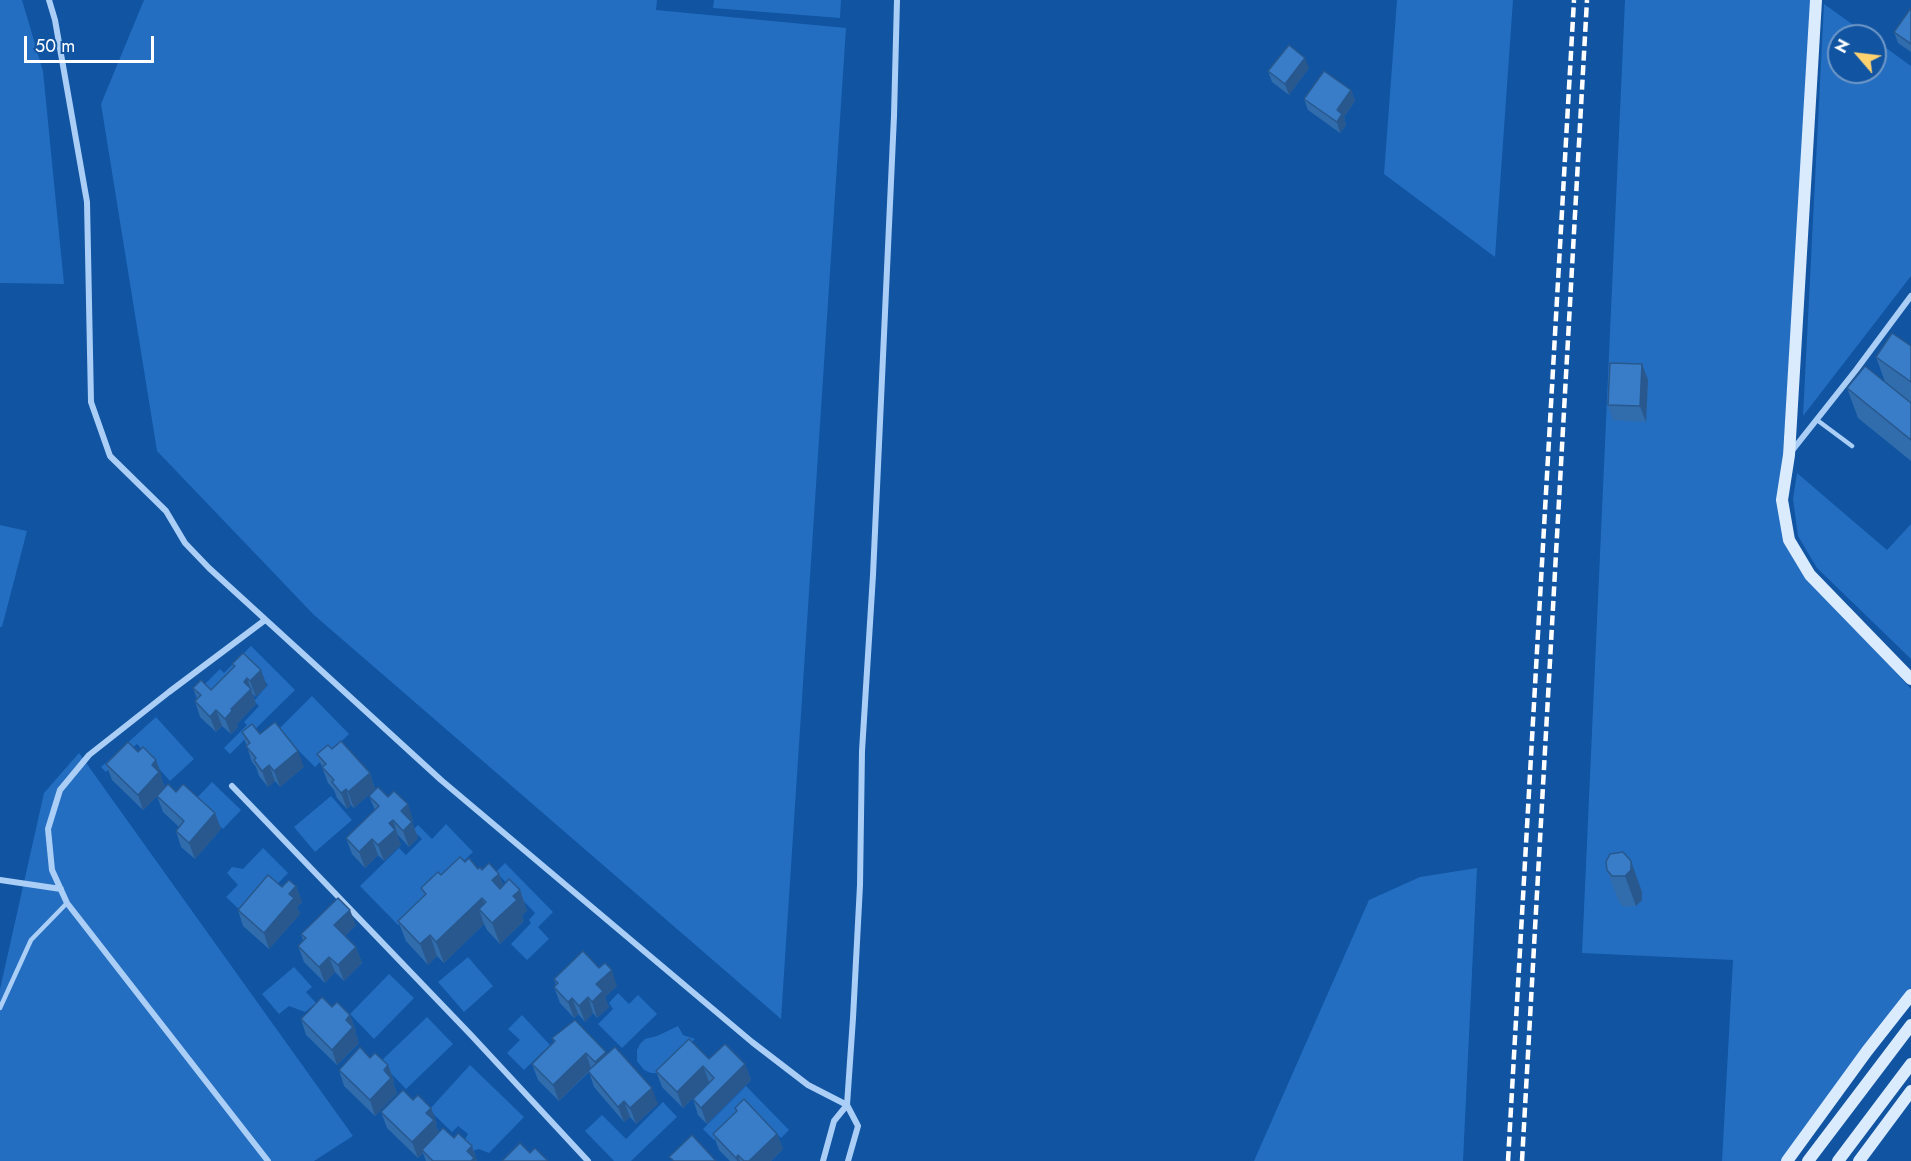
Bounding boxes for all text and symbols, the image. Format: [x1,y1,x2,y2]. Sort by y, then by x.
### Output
scale bar [27,24,158,62]
north arrow [1827,24,1887,84]
text: 50 m [35,33,75,59]
text: N [1829,35,1856,57]

